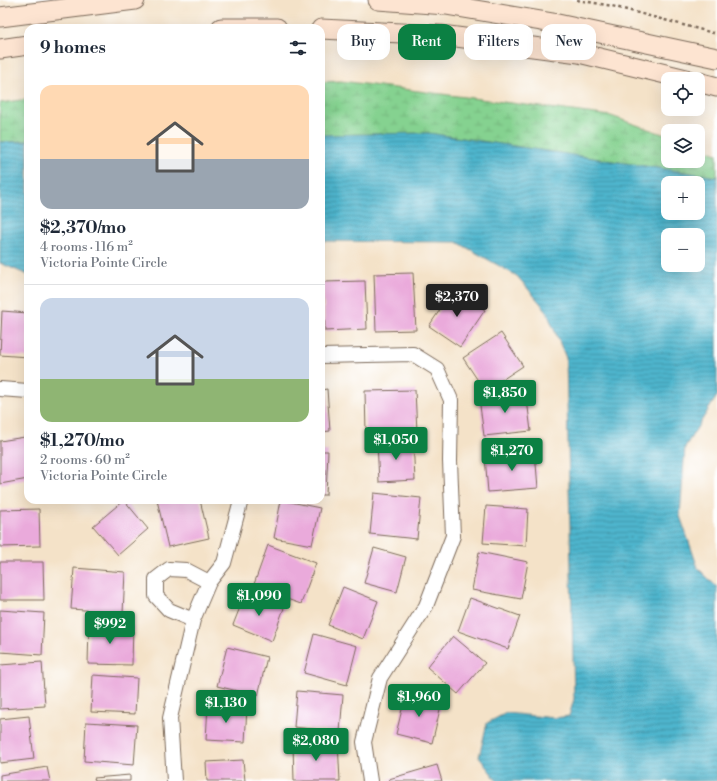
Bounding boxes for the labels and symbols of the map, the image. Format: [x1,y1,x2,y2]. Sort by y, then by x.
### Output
pin: $2,370 [424,284,490,318]
pin: $1,850 [472,380,538,414]
pin: $1,050 [363,427,429,461]
pin: $1,270 [479,438,545,472]
pin: $1,090 [226,583,292,617]
pin: $992 [86,611,134,645]
pin: $1,960 [386,684,452,718]
pin: $1,130 [193,690,259,724]
pin: $2,080 [283,728,349,762]

